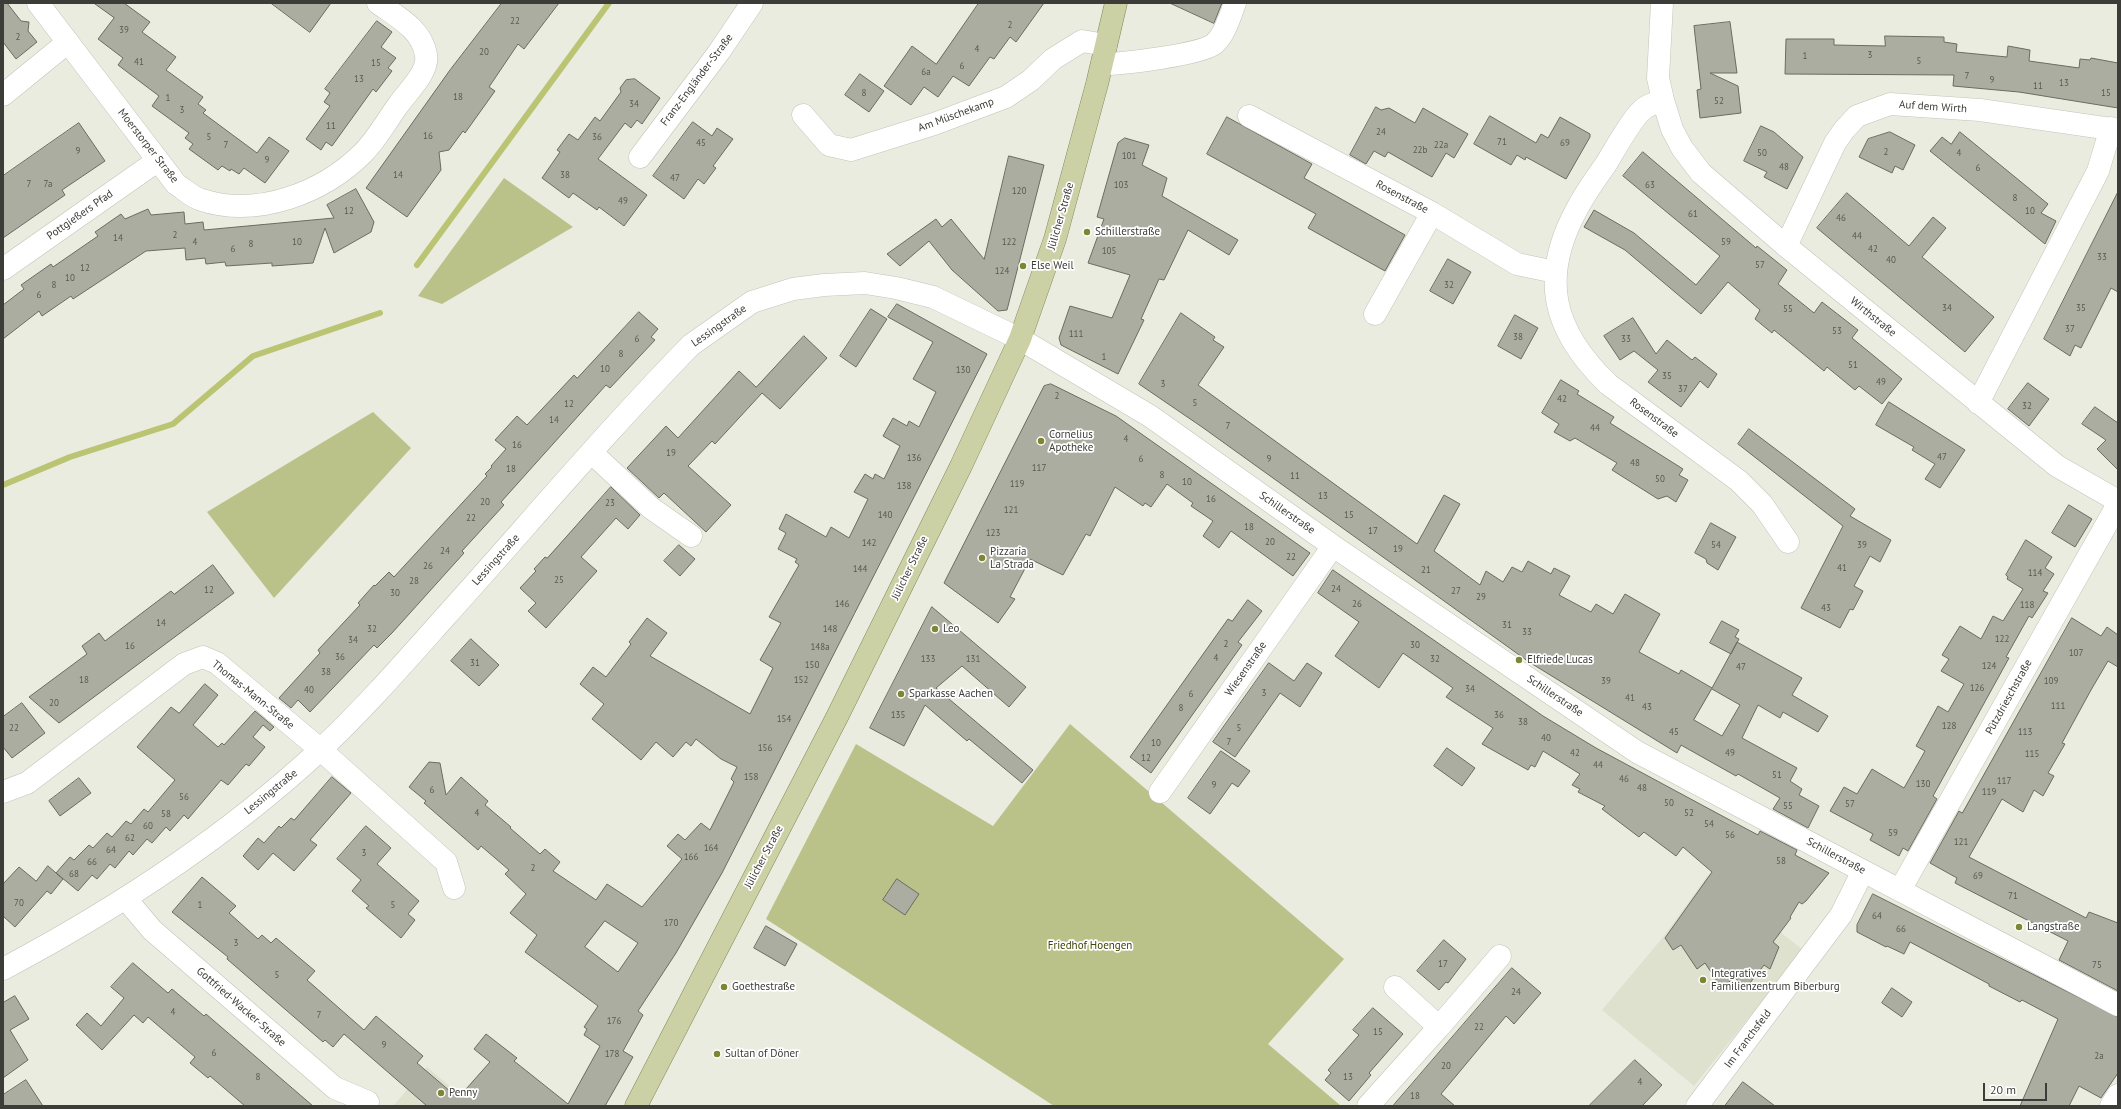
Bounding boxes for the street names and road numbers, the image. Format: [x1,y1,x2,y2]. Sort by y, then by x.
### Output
street label: Franz-Engländer-Straße [658,31,736,129]
street label: Am Müschekamp [916,95,996,135]
street label: Auf dem Wirth [1899,98,1967,116]
street label: Moerstorper Straße [115,106,181,186]
street label: Rosenstraße [1373,178,1431,216]
street label: Jülicher Straße [1045,181,1077,251]
street label: Pottgießers Pfad [44,187,116,243]
street label: Wirthstraße [1847,294,1899,340]
street label: Lessingstraße [689,302,749,350]
street label: Rosenstraße [1627,395,1681,441]
street label: Schillerstraße [1257,489,1317,537]
street label: Lessingstraße [470,532,522,588]
street label: Jülicher Straße [889,534,931,602]
street label: Wiesenstraße [1222,639,1270,699]
street label: Pützdrieschstraße [1983,657,2035,737]
street label: Thomas-Mann-Straße [209,658,297,732]
street label: Schillerstraße [1524,672,1586,720]
street label: Lessingstraße [242,767,300,817]
street label: Jülicher Straße [742,823,786,891]
street label: Schillerstraße [1804,835,1868,877]
street label: Gottfried-Wacker-Straße [194,965,288,1049]
street label: Im Franchsfeld [1722,1007,1774,1071]

